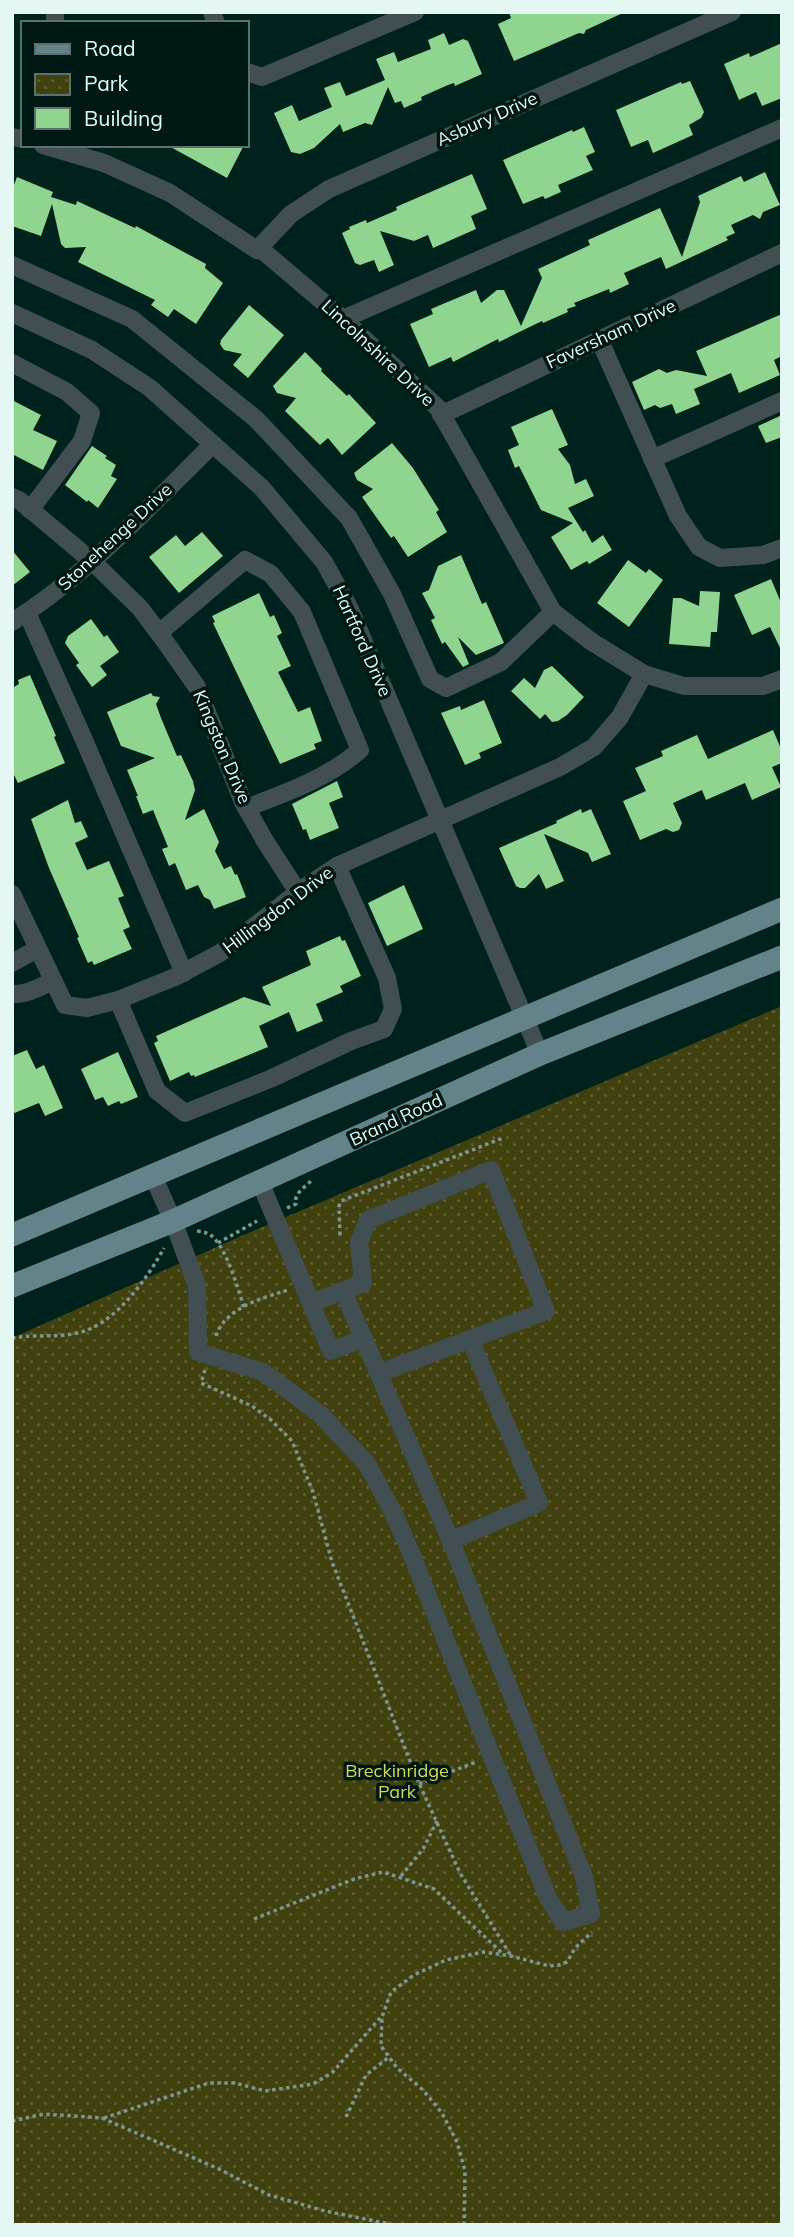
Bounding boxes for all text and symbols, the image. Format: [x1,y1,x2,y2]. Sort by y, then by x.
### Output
legend [21,21,248,147]
text: Road [84,35,135,61]
text: Park [84,70,128,96]
street label: Asbury Drive [433,86,541,151]
text: Building [84,105,163,131]
street label: Faversham Drive [542,293,679,374]
street label: Lincolnshire Drive [317,294,440,411]
street label: Stonehenge Drive [53,478,177,595]
street label: Hartford Drive [328,582,397,700]
street label: Kingston Drive [188,687,257,807]
street label: Hillingdon Drive [218,861,337,959]
street label: Brand Road [346,1088,446,1151]
park label: Breckinridge Park [345,1759,449,1803]

